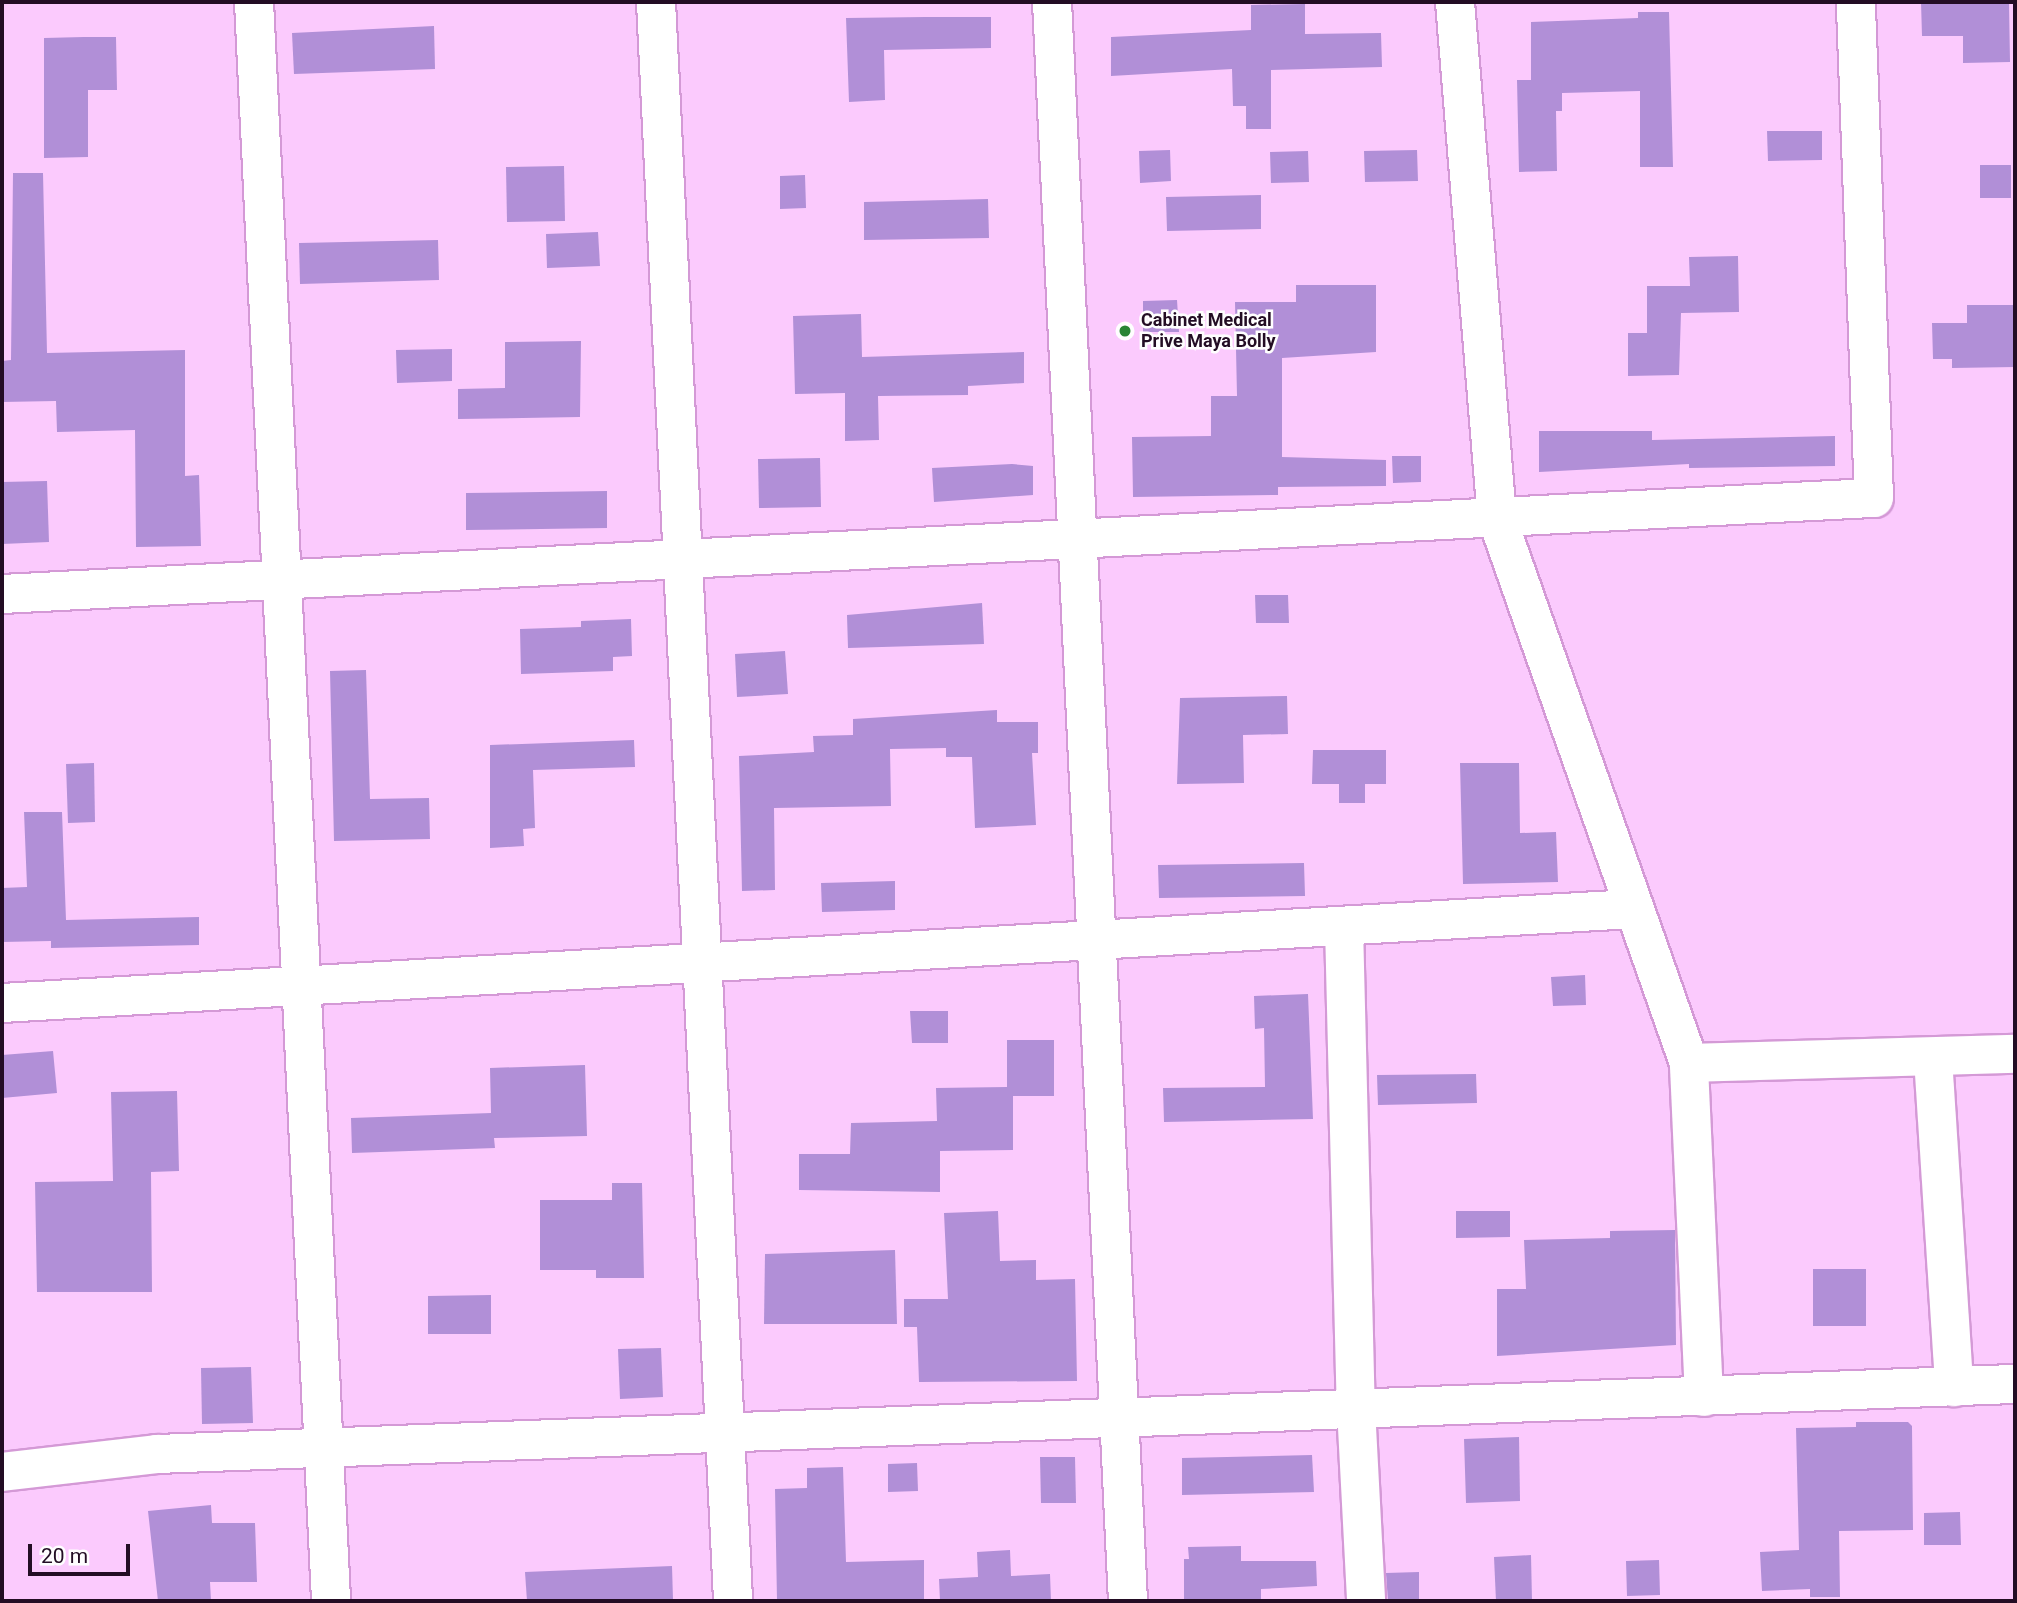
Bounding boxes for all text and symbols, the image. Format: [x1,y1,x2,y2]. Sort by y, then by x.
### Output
place label: Cabinet Medical Prive Maya Bolly [1141,310,1276,352]
marker: Cabinet Medical Prive Maya Bolly [1115,321,1135,341]
scale bar [32,1530,133,1574]
text: 20 m [41,1544,88,1568]

